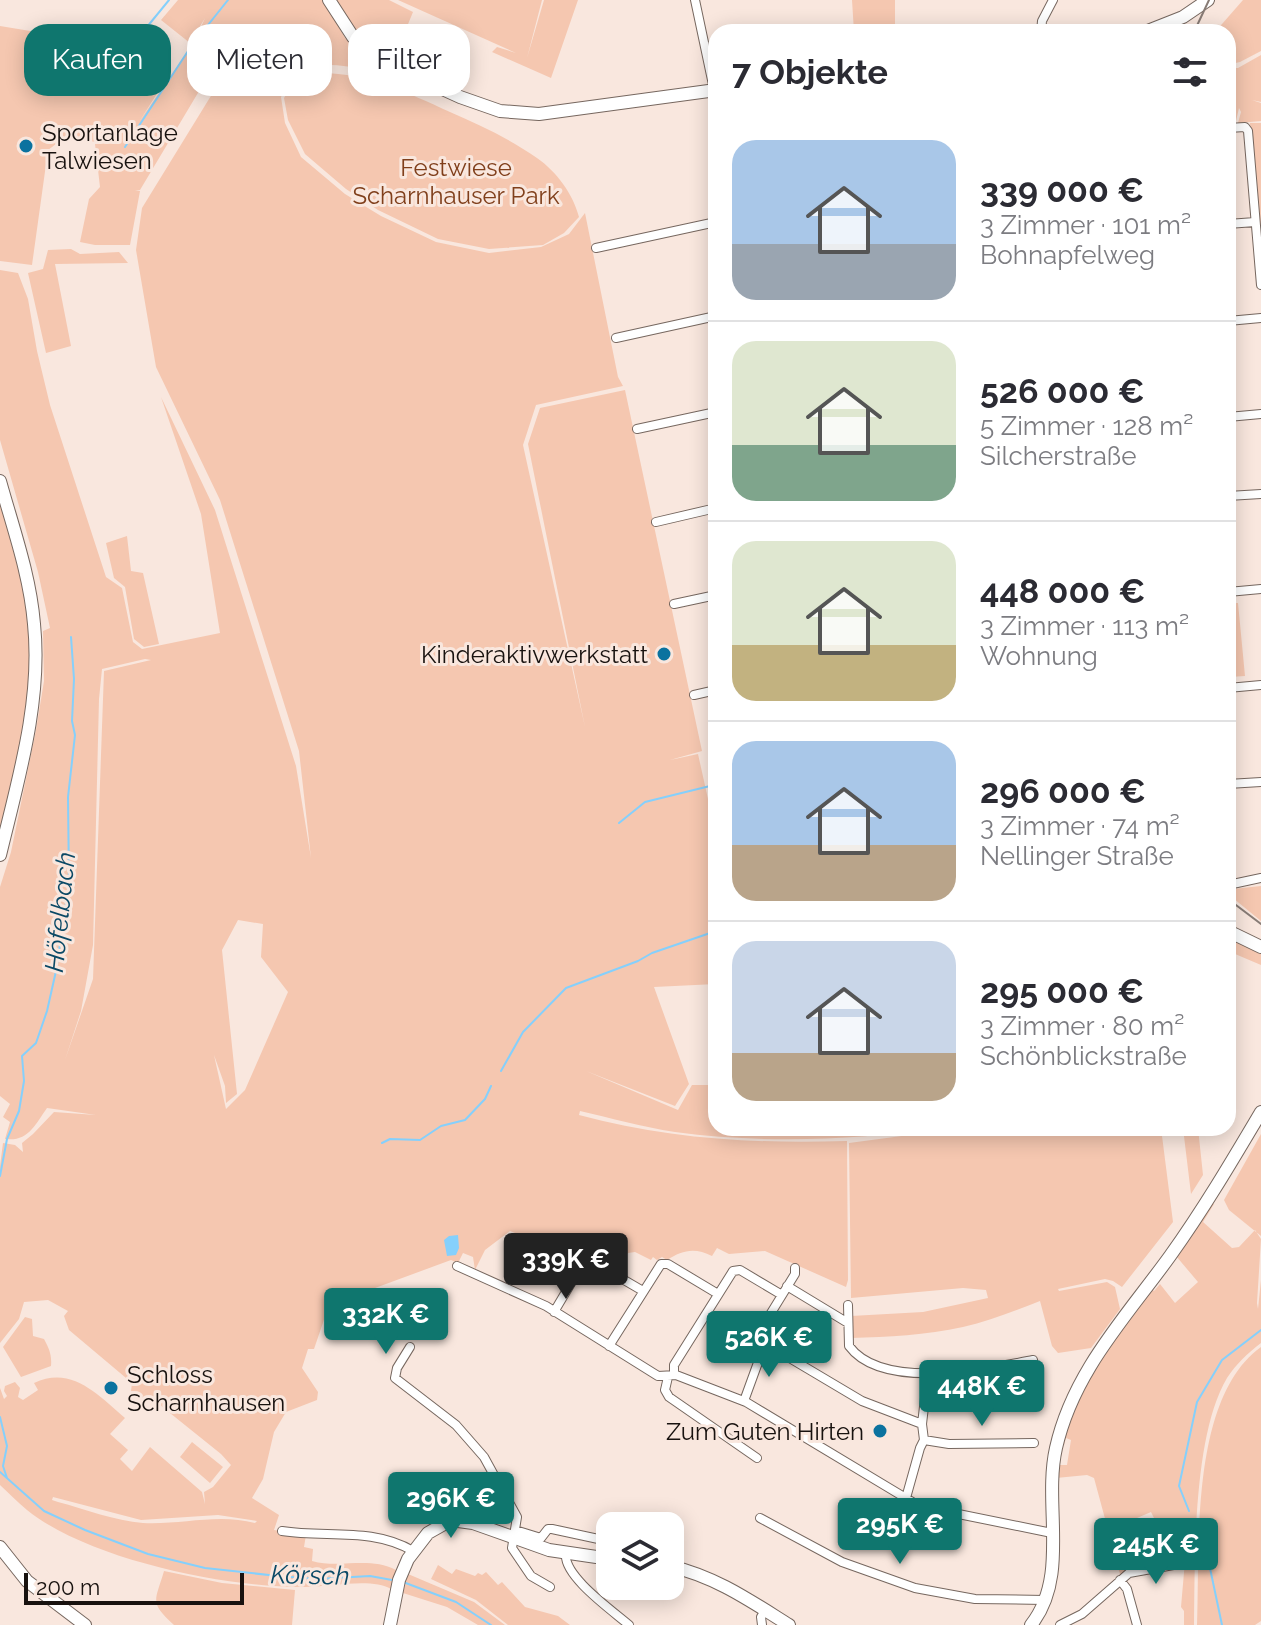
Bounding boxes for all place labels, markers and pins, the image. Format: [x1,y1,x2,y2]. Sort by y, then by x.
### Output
place label: Sportanlage Talwiesen [42,118,178,175]
marker: Sportanlage Talwiesen [17,137,35,155]
place label: Kinderaktivwerkstatt [421,640,648,669]
marker: Kinderaktivwerkstatt [655,645,673,663]
pin: 339K € [501,1233,631,1301]
pin: 332K € [321,1288,451,1356]
pin: 526K € [704,1311,834,1379]
place label: Schloss Scharnhausen [127,1360,285,1417]
pin: 448K € [917,1360,1047,1428]
marker: Schloss Scharnhausen [102,1379,120,1397]
place label: Zum Guten Hirten [666,1417,864,1446]
marker: Zum Guten Hirten [871,1422,889,1440]
pin: 296K € [386,1472,516,1540]
pin: 295K € [835,1498,965,1566]
pin: 245K € [1091,1518,1221,1586]

